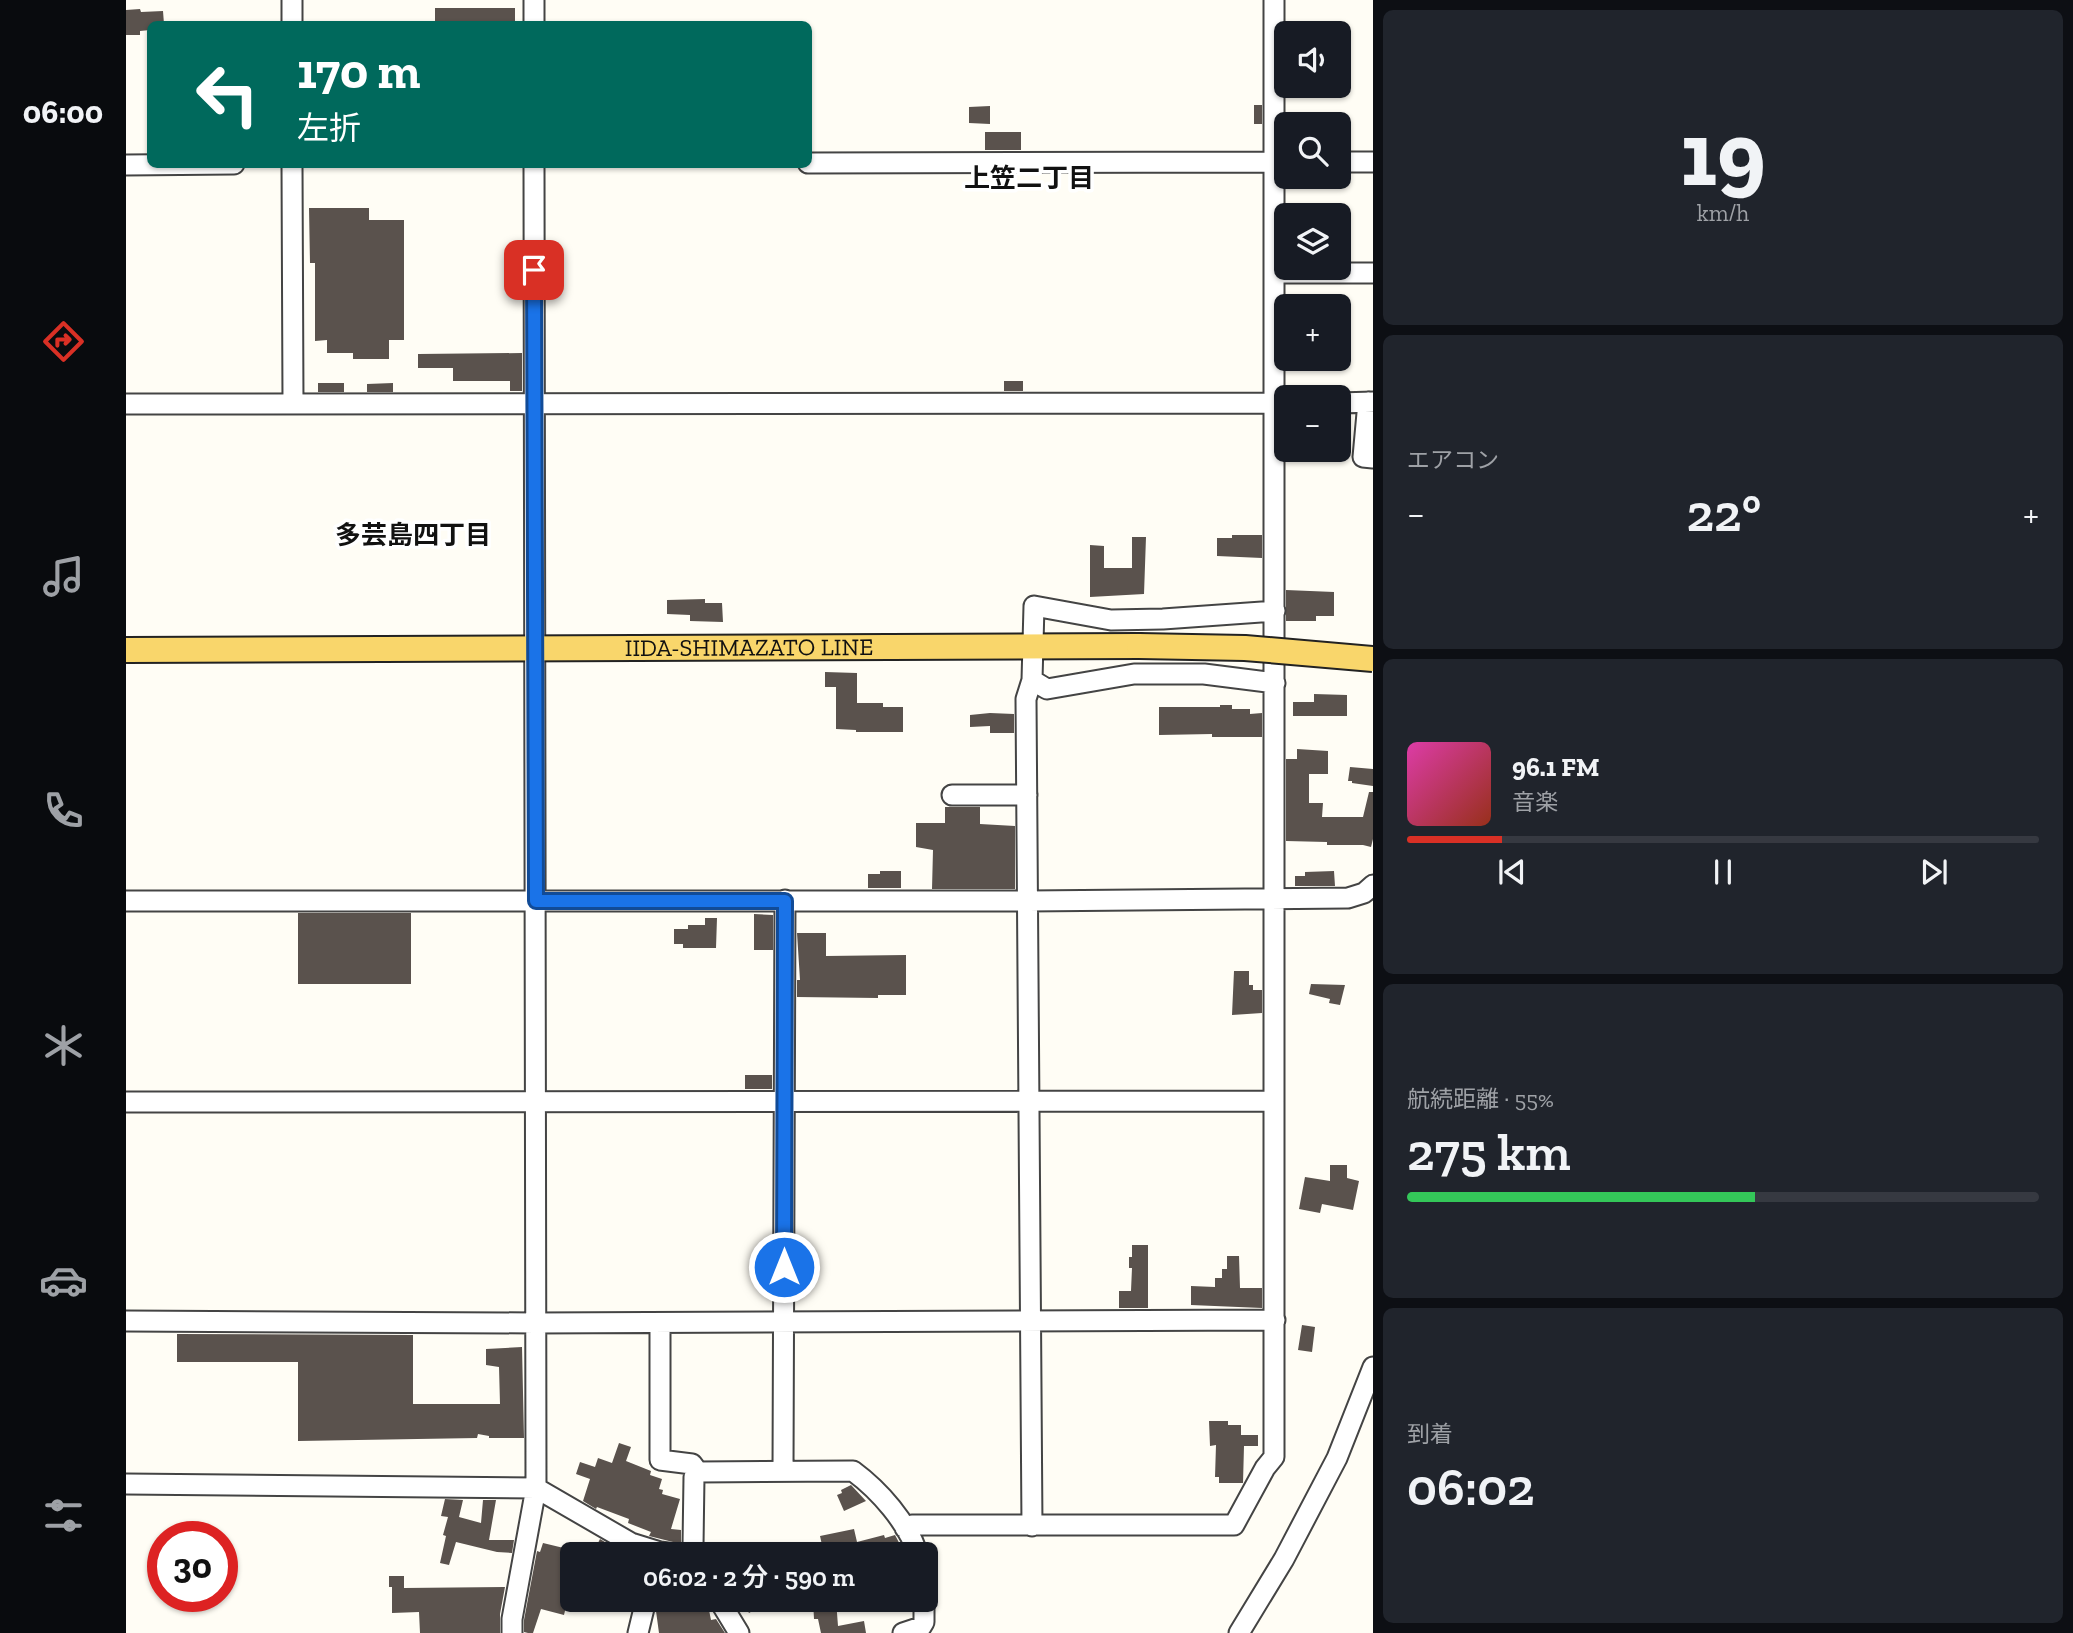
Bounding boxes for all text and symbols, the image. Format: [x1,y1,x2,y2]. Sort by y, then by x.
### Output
map controls [1274,21,1351,462]
button: sound [1274,21,1351,98]
text: 170 m [297,42,420,101]
icon: left [182,49,273,140]
text: 06:00 [23,93,103,131]
text: 19 [1680,99,1766,208]
text: 左折 [297,109,361,147]
button: search [1274,112,1351,189]
district label: 上笠二丁目 [964,162,1094,194]
text: km/h [1697,199,1749,227]
button: layers [1274,203,1351,280]
pin [504,240,564,300]
icon: arrive [515,251,553,289]
button: + [1274,294,1351,371]
icon: directions [39,317,88,366]
button: − [1274,385,1351,462]
text: エアコン [1407,446,1499,474]
text: 22° [1687,482,1761,544]
text: − [1407,491,1425,537]
text: + [2023,491,2039,537]
district label: 多芸島四丁目 [335,519,491,551]
icon: music [39,552,88,601]
street label: IIDA-SHIMAZATO LINE [625,632,873,662]
text: 96.1 FM [1512,751,1599,783]
icon: phone [39,786,88,835]
text: 音楽 [1512,788,1558,816]
icon: previous [1493,853,1531,891]
icon: pause [1704,853,1742,891]
icon: next [1915,853,1953,891]
icon: climate [39,1021,88,1070]
text: 航続距離 · 55% [1407,1085,1554,1113]
text: 275 km [1407,1121,1571,1183]
position arrow [747,1230,821,1304]
icon: car [39,1256,88,1305]
text: 到着 [1407,1420,1453,1448]
text: 06:02 [1407,1456,1535,1518]
icon: filters [39,1491,88,1540]
speed limit sign: 30 [147,1521,238,1612]
text: 06:02 · 2 分 · 590 m [643,1561,855,1593]

